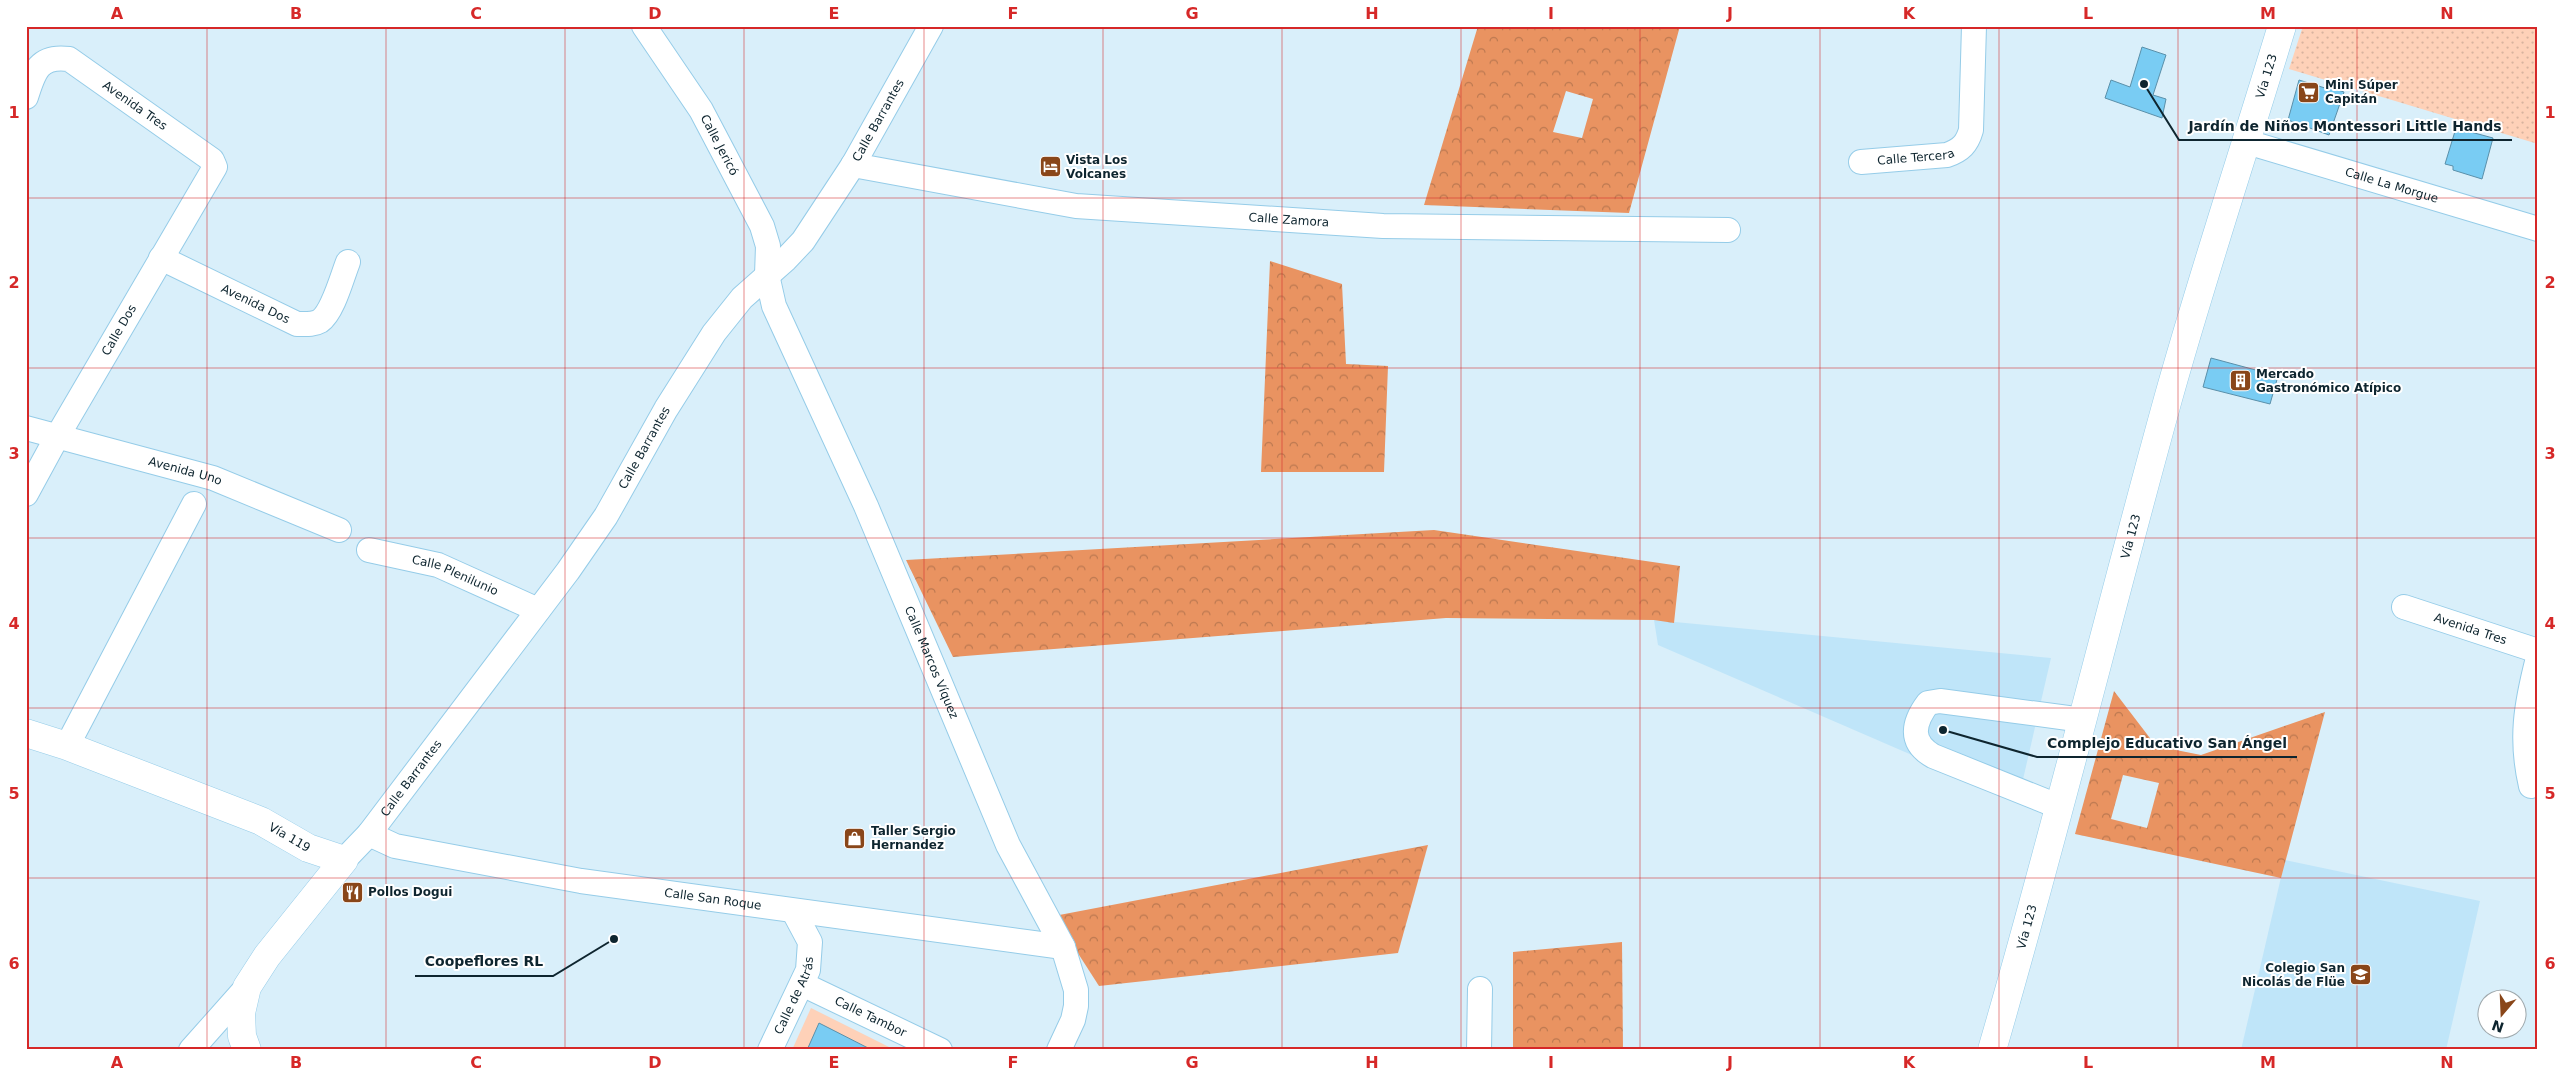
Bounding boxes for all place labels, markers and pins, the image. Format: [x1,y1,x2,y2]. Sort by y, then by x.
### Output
place label: Mini Súper Capitán [2325,78,2398,106]
supermarket icon: Mini Súper Capitán [2297,80,2321,104]
callout: Jardín de Niños Montessori Little Hands [2179,111,2512,140]
place label: Vista Los Volcanes [1066,153,1127,181]
hotel icon: Vista Los Volcanes [1038,155,1062,179]
place label: Mercado Gastronómico Atípico [2256,367,2401,395]
building icon: Mercado Gastronómico Atípico [2228,369,2252,393]
callout: Complejo Educativo San Ángel [2037,728,2297,757]
place label: Taller Sergio Hernandez [871,824,956,852]
shop icon: Taller Sergio Hernandez [843,826,867,850]
restaurant icon: Pollos Dogui [340,880,364,904]
place label: Pollos Dogui [368,885,452,899]
callout: Coopeflores RL [415,947,553,976]
place label: Colegio San Nicolás de Flüe [2242,961,2345,989]
school or university icon: Colegio San Nicolás de Flüe [2349,963,2373,987]

